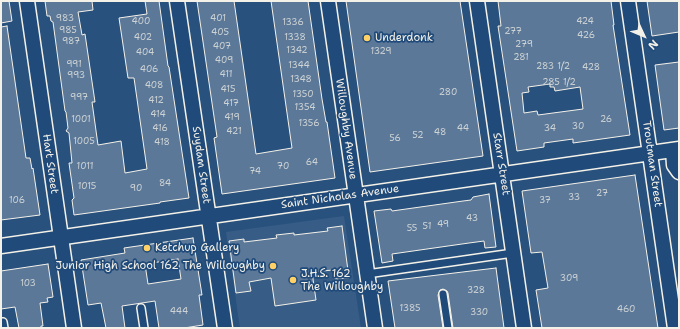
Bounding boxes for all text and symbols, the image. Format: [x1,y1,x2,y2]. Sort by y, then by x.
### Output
house number: 983 [56,14,74,24]
house number: 401 [210,14,226,24]
north arrow [624,16,664,56]
house number: 400 [132,17,150,27]
house number: 424 [576,17,594,27]
house number: 1336 [282,18,304,28]
house number: 985 [59,26,77,36]
house number: 277 [504,27,522,37]
house number: 405 [211,28,229,38]
place label: Underdonk [375,31,433,45]
house number: 426 [577,31,595,41]
house number: 402 [134,33,152,43]
house number: 1338 [284,33,306,43]
marker: Underdonk [362,33,372,43]
text: N [645,36,661,53]
house number: 987 [62,37,80,47]
house number: 279 [515,40,533,50]
house number: 407 [213,42,231,52]
house number: 1342 [286,46,308,56]
house number: 1329 [370,47,392,57]
house number: 404 [136,48,154,58]
house number: 281 [513,53,529,63]
house number: 409 [215,56,233,66]
house number: 991 [66,60,82,70]
house number: 1344 [288,61,310,71]
house number: 283 1/2 [536,62,570,72]
house number: 428 [582,63,600,73]
house number: 406 [140,65,158,75]
house number: 411 [219,70,233,80]
house number: 993 [67,71,85,81]
house number: 1348 [290,75,312,85]
street label: Willoughby Avenue [332,78,360,180]
house number: 285 1/2 [542,78,576,88]
house number: 408 [145,81,163,91]
house number: 415 [221,85,235,95]
house number: 280 [439,88,457,98]
house number: 1350 [292,90,314,100]
house number: 997 [70,93,88,103]
house number: 412 [148,96,164,106]
house number: 417 [223,99,239,109]
house number: 1354 [295,103,315,113]
house number: 414 [150,110,166,120]
house number: 419 [224,113,240,123]
house number: 1001 [71,115,91,125]
house number: 26 [600,115,612,125]
house number: 1356 [298,119,320,129]
street label: Troutman Street [639,120,665,208]
house number: 30 [572,122,584,132]
house number: 416 [152,124,168,134]
house number: 44 [457,124,469,134]
house number: 34 [544,124,556,134]
street label: Suydam Street [189,126,213,204]
house number: 421 [226,127,242,137]
house number: 48 [434,128,446,138]
house number: 52 [412,131,424,141]
street label: Starr Street [490,132,512,196]
street label: Hart Street [39,133,61,195]
house number: 56 [389,134,401,144]
house number: 1005 [73,137,95,147]
house number: 418 [154,138,170,148]
house number: 64 [306,158,318,168]
house number: 1011 [77,162,93,172]
house number: 70 [277,162,289,172]
house number: 74 [249,167,261,177]
house number: 84 [159,179,171,189]
house number: 1015 [78,182,96,192]
street label: Saint Nicholas Avenue [280,182,400,212]
house number: 90 [130,184,142,194]
house number: 27 [596,189,608,199]
house number: 33 [568,193,580,203]
house number: 106 [9,196,25,206]
house number: 37 [539,196,551,206]
house number: 43 [466,214,478,224]
house number: 49 [437,220,449,230]
house number: 51 [423,222,431,232]
house number: 55 [407,224,417,234]
place label: Ketchup Gallery [155,241,239,255]
marker: Ketchup Gallery [142,243,152,253]
place label: Junior High School 162 The Willoughby [56,259,265,273]
marker: Junior High School 162 The Willoughby [268,261,278,271]
place label: J.H.S. 162 The Willoughby [301,267,383,293]
house number: 309 [560,274,578,284]
marker: J.H.S. 162 The Willoughby [288,275,298,285]
house number: 103 [20,279,36,289]
house number: 328 [467,286,485,296]
house number: 1385 [400,304,420,314]
house number: 460 [617,305,635,315]
house number: 444 [170,307,188,317]
house number: 330 [470,308,488,318]

